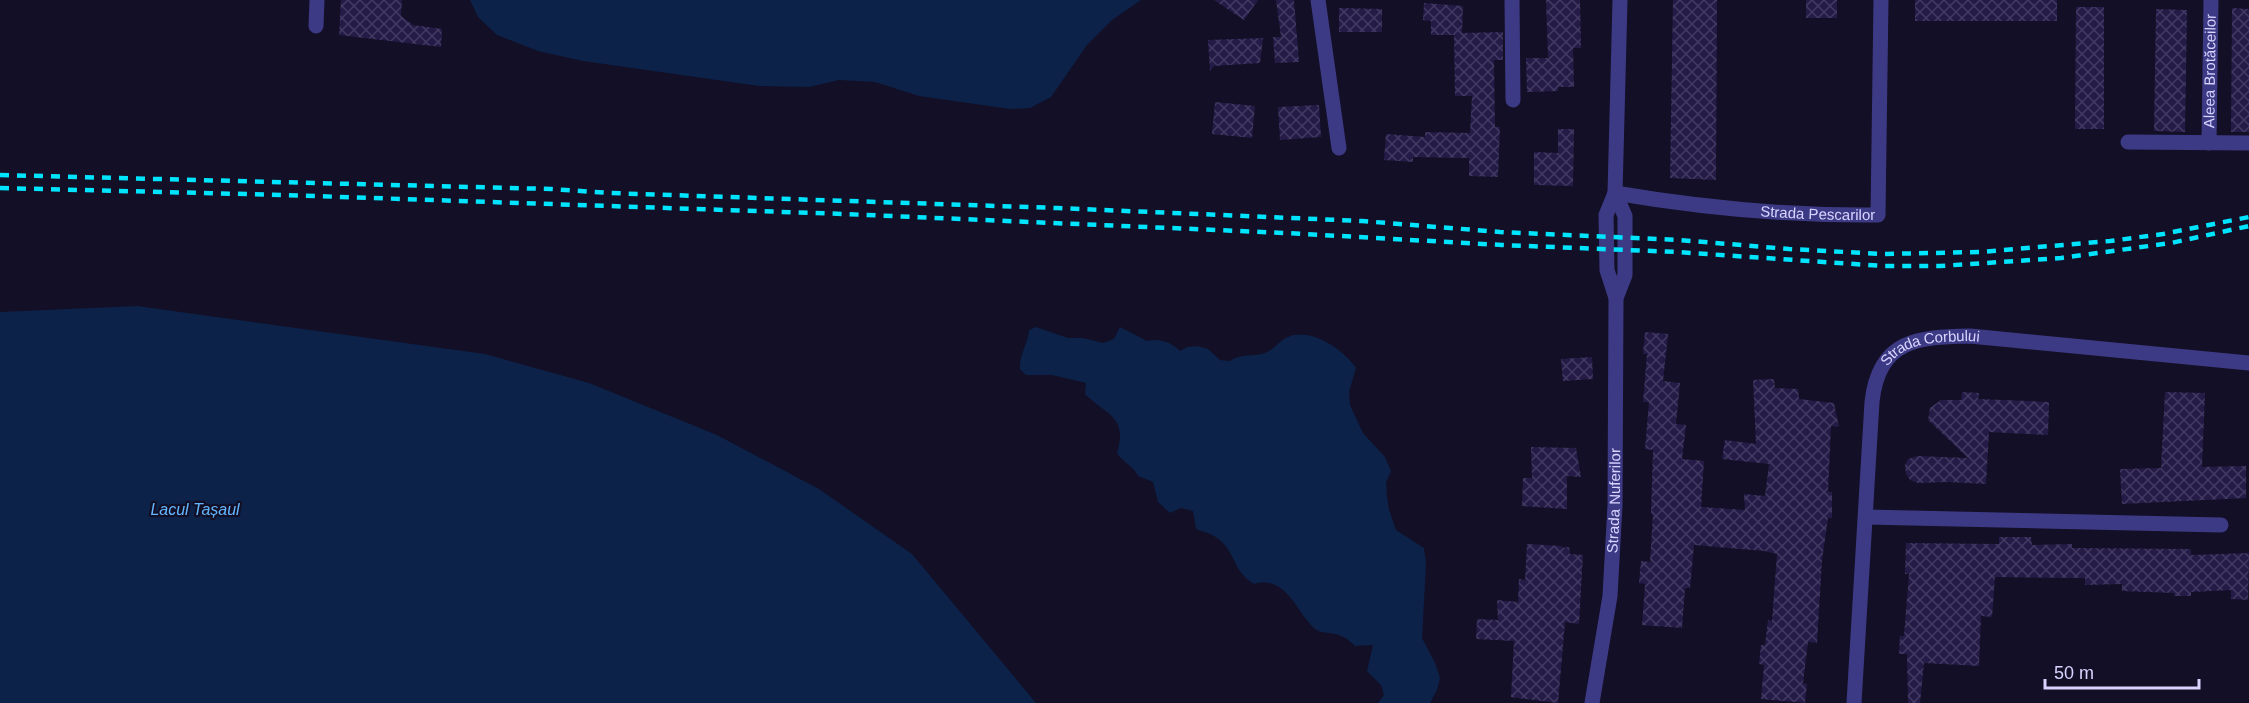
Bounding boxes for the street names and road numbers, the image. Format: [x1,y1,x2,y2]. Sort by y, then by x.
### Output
street label: Aleea Brotăceilor [2200,14,2219,128]
street label: Strada Pescarilor [1760,202,1875,223]
street label: Strada Corbului [1877,327,1981,369]
street label: Strada Nuferilor [1603,448,1623,554]

